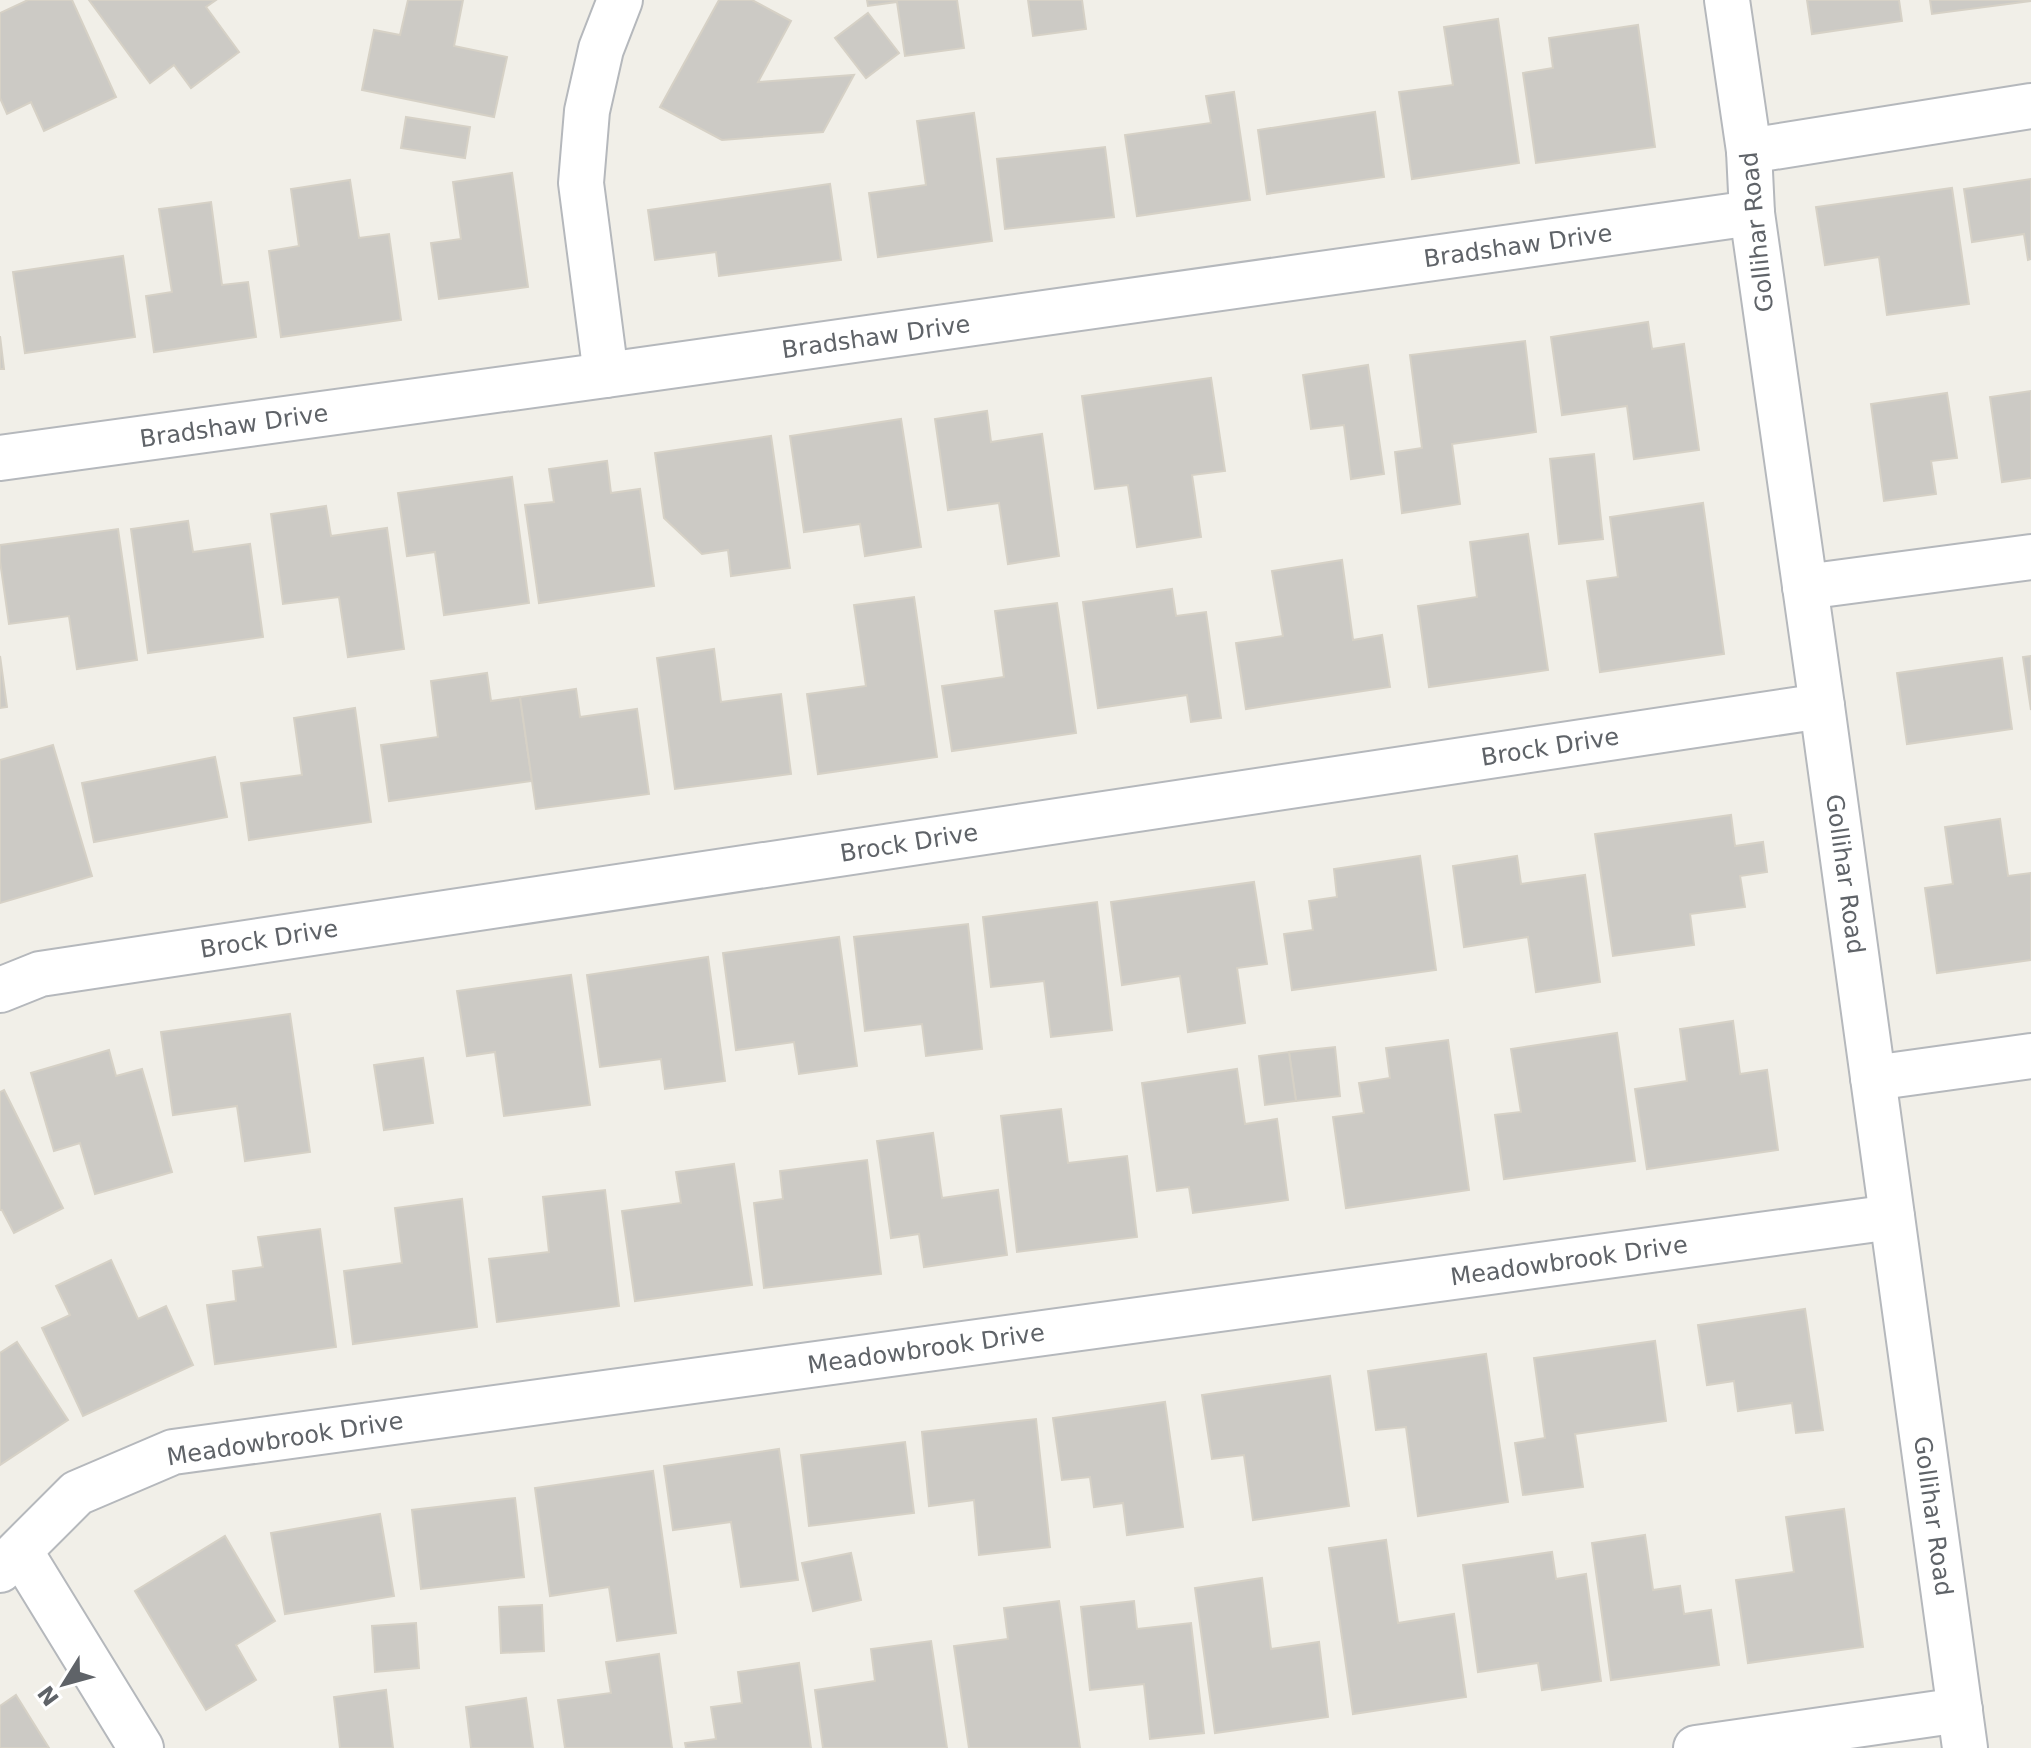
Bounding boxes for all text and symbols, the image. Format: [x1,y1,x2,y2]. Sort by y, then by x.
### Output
street label: Gollihar Road [1735,151,1779,313]
street label: Bradshaw Drive [1422,219,1614,273]
street label: Bradshaw Drive [780,310,972,364]
street label: Bradshaw Drive [138,399,330,453]
street label: Brock Drive [1479,722,1621,772]
street label: Gollihar Road [1820,792,1870,956]
street label: Brock Drive [838,818,980,868]
street label: Brock Drive [198,914,340,964]
street label: Meadowbrook Drive [1449,1230,1689,1292]
street label: Meadowbrook Drive [806,1318,1046,1380]
street label: Meadowbrook Drive [165,1406,405,1472]
street label: Gollihar Road [1908,1434,1958,1598]
north arrow [24,1644,104,1724]
text: N [33,1681,64,1711]

